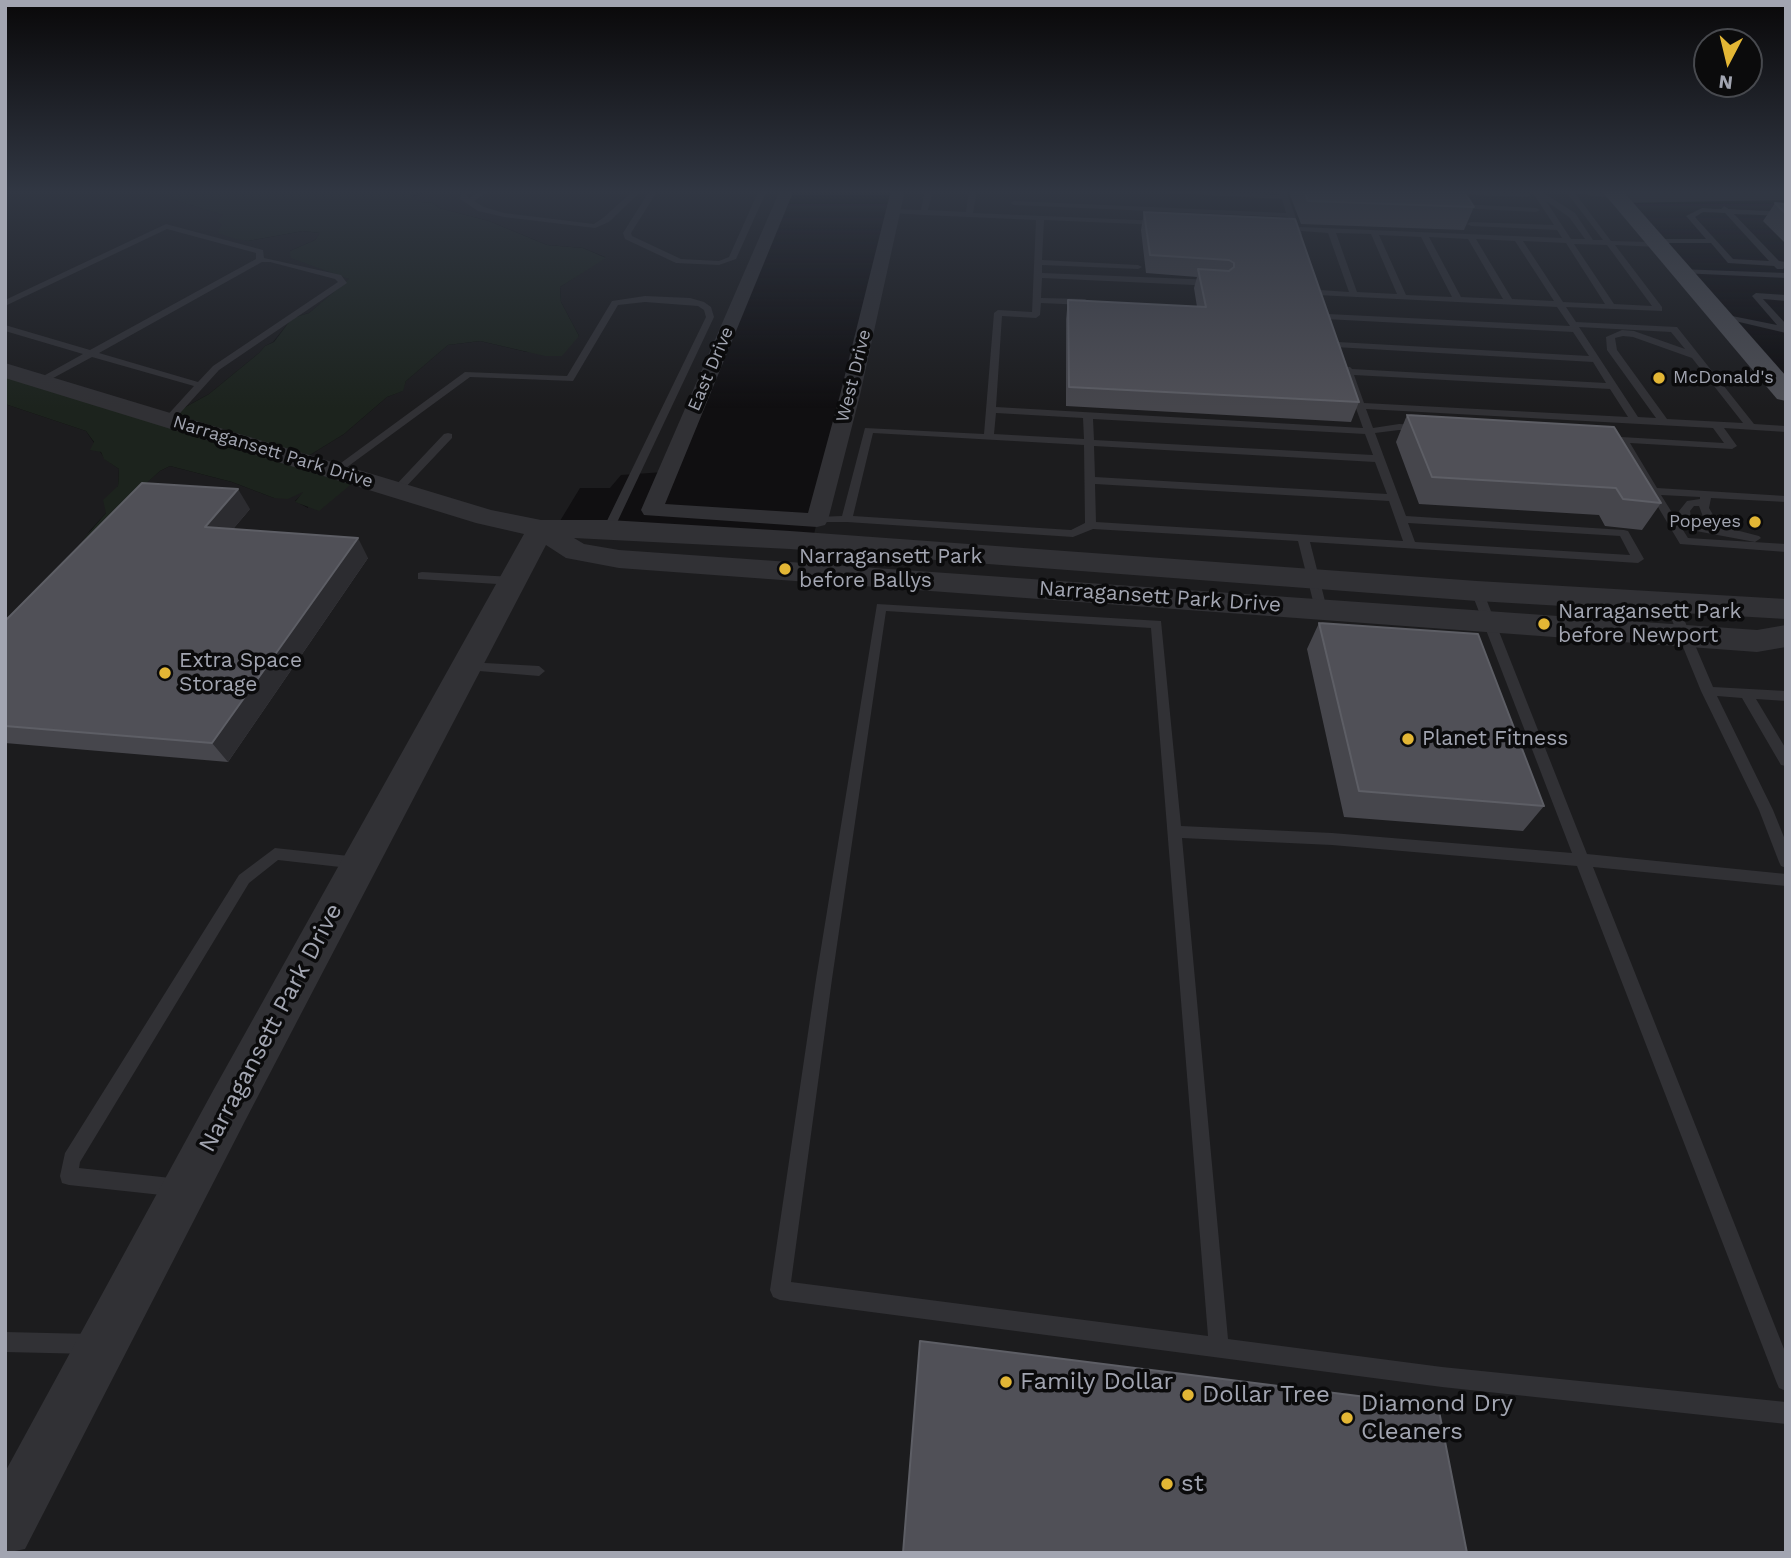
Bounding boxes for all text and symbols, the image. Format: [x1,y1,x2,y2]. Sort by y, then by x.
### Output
north arrow [1693,28,1763,98]
text: N [1717,70,1734,95]
street label: East Drive [684,324,738,414]
street label: West Drive [832,327,876,425]
place label: McDonald's [1673,367,1774,389]
marker: McDonald's [1651,370,1667,386]
street label: Narragansett Park Drive [170,411,376,493]
place label: Popeyes [1669,511,1741,533]
marker: Popeyes [1747,514,1763,530]
place label: Narragansett Park before Ballys [799,544,982,594]
marker: Narragansett Park before Ballys [777,561,793,577]
street label: Narragansett Park Drive [1038,576,1282,618]
place label: Narragansett Park before Newport [1558,599,1741,649]
marker: Narragansett Park before Newport [1536,616,1552,632]
place label: Extra Space Storage [179,648,302,698]
marker: Extra Space Storage [157,665,173,681]
place label: Planet Fitness [1422,726,1568,752]
marker: Planet Fitness [1400,731,1416,747]
street label: Narragansett Park Drive [193,899,349,1157]
place label: Family Dollar [1020,1368,1173,1396]
marker: Family Dollar [998,1374,1014,1390]
place label: Dollar Tree [1202,1381,1330,1409]
marker: Dollar Tree [1180,1387,1196,1403]
place label: Diamond Dry Cleaners [1361,1390,1513,1446]
marker: Diamond Dry Cleaners [1339,1410,1355,1426]
place label: st [1181,1470,1204,1498]
marker: st [1159,1476,1175,1492]

